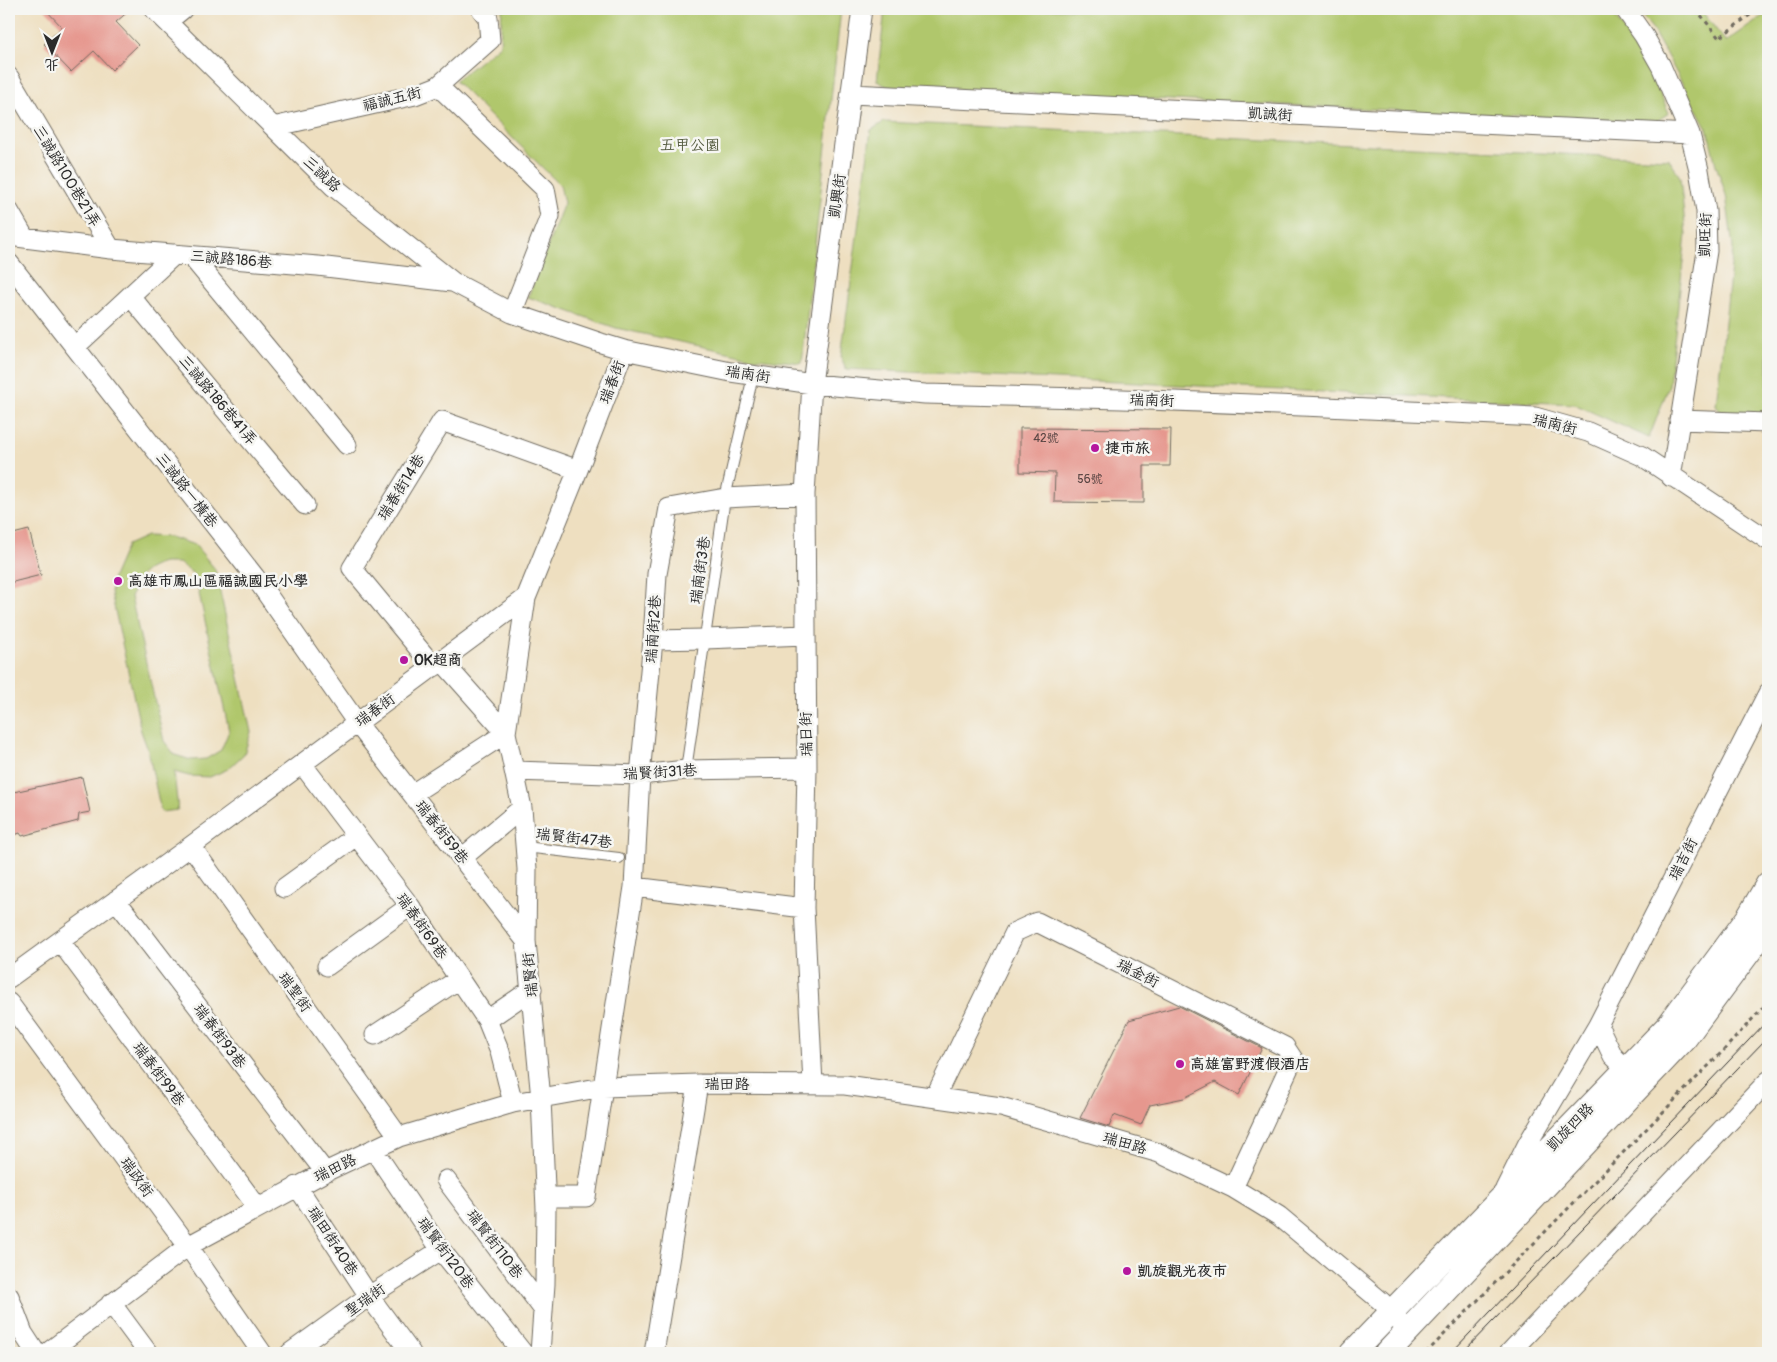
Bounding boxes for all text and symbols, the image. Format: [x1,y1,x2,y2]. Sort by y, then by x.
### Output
north arrow [28,28,78,78]
text: 北 [45,56,59,73]
street label: 福誠五街 [361,83,424,116]
street label: 凱誠街 [1247,104,1293,125]
street label: 三誠路100巷21弄 [29,122,104,231]
park label: 五甲公園 [660,136,720,155]
street label: 三誠路 [299,152,345,197]
street label: 凱興街 [825,172,850,220]
street label: 凱旺街 [1696,212,1715,258]
street label: 三誠路186巷 [189,246,273,273]
street label: 三誠路186巷41弄 [174,351,261,449]
street label: 瑞春街 [596,358,629,407]
street label: 瑞南街 [724,362,772,387]
street label: 瑞南街 [1129,390,1175,411]
street label: 瑞南街 [1531,410,1579,439]
house number: 42號 [1033,431,1059,446]
place label: 捷市旅 [1105,439,1150,458]
marker: 捷市旅 [1089,442,1101,454]
street label: 三誠路一橫巷 [151,449,222,532]
street label: 瑞春街14巷 [374,451,429,524]
house number: 56號 [1077,472,1103,487]
street label: 瑞南街3巷 [686,535,715,605]
place label: 高雄市鳳山區福誠國民小學 [128,572,308,591]
marker: 高雄市鳳山區福誠國民小學 [112,575,124,587]
street label: 瑞南街2巷 [642,594,665,664]
place label: OK超商 [414,651,463,670]
marker: OK超商 [398,654,410,666]
street label: 瑞春街 [352,689,399,731]
street label: 瑞日街 [797,711,816,757]
street label: 瑞賢街31巷 [622,761,698,784]
street label: 瑞春街59巷 [411,797,472,868]
street label: 瑞賢街47巷 [535,824,613,853]
street label: 瑞吉街 [1665,835,1702,884]
street label: 瑞春街69巷 [392,890,451,963]
street label: 瑞賢街 [519,952,542,998]
street label: 瑞金街 [1113,955,1162,992]
street label: 瑞聖街 [274,969,316,1016]
street label: 瑞春街93巷 [189,1000,250,1072]
street label: 瑞春街99巷 [128,1038,189,1110]
place label: 高雄富野渡假酒店 [1190,1055,1310,1074]
marker: 高雄富野渡假酒店 [1174,1058,1186,1070]
street label: 瑞田路 [704,1075,750,1094]
street label: 凱旋四路 [1543,1099,1598,1156]
street label: 瑞田路 [1101,1128,1149,1159]
street label: 瑞田路 [311,1150,360,1187]
street label: 瑞政街 [116,1154,158,1201]
street label: 瑞田街40巷 [303,1203,362,1280]
street label: 瑞賢街110巷 [462,1206,527,1283]
street label: 瑞賢街120巷 [413,1214,478,1293]
place label: 凱旋觀光夜市 [1137,1262,1227,1281]
marker: 凱旋觀光夜市 [1121,1265,1133,1277]
street label: 聖瑞街 [341,1280,389,1321]

